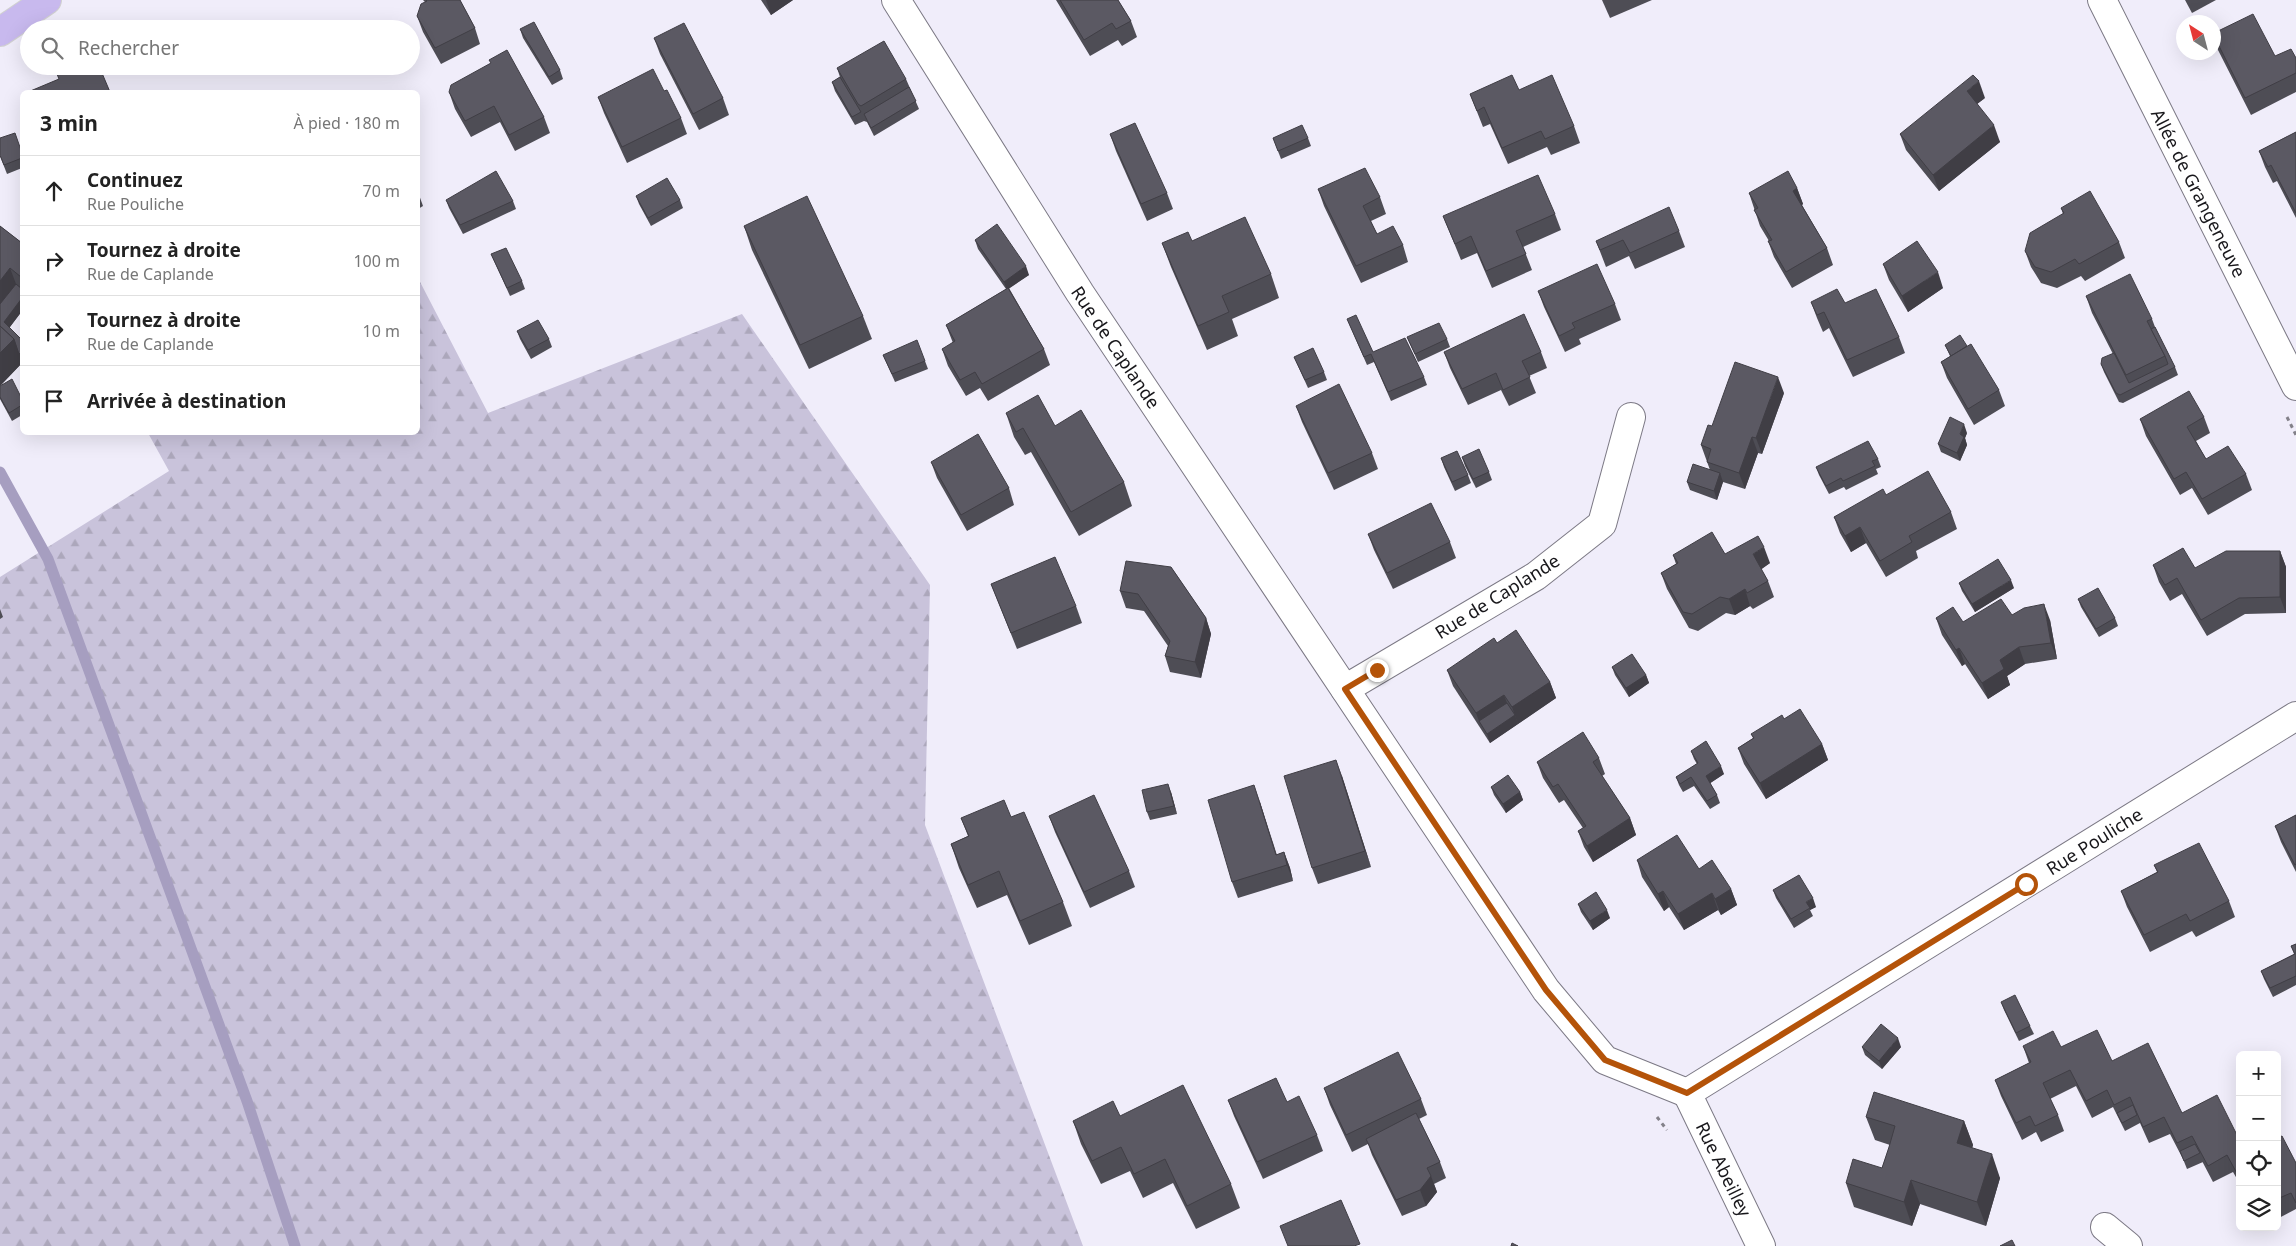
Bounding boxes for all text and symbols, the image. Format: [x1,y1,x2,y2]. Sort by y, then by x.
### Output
north arrow [2176,15,2221,60]
search box [20,20,420,75]
icon: search [38,34,66,62]
text: Rechercher [78,35,179,61]
street label: Allée de Grangeneuve [2146,105,2252,281]
text: 3 min [40,109,98,137]
text: À pied · 180 m [294,112,400,134]
text: Continuez [87,167,183,193]
icon: ahead [40,177,68,205]
text: 70 m [363,180,400,202]
text: Rue Pouliche [87,193,184,215]
text: Tournez à droite [87,237,241,263]
icon: right [40,247,68,275]
text: 100 m [353,250,400,272]
text: Rue de Caplande [87,263,214,285]
street label: Rue de Caplande [1066,281,1166,413]
text: Tournez à droite [87,307,241,333]
icon: right [40,317,68,345]
text: 10 m [363,320,400,342]
text: Rue de Caplande [87,333,214,355]
icon: arrive [40,387,68,415]
text: Arrivée à destination [87,388,286,414]
street label: Rue de Caplande [1430,548,1564,644]
route end [1366,659,1389,682]
street label: Rue Pouliche [2041,802,2147,880]
route start [2015,873,2038,896]
map controls [2236,1051,2281,1231]
button: + [2236,1051,2281,1096]
button: − [2236,1096,2281,1141]
street label: Rue Abeilley [1691,1118,1758,1221]
button: locate [2236,1141,2281,1186]
button: layers [2236,1186,2281,1231]

